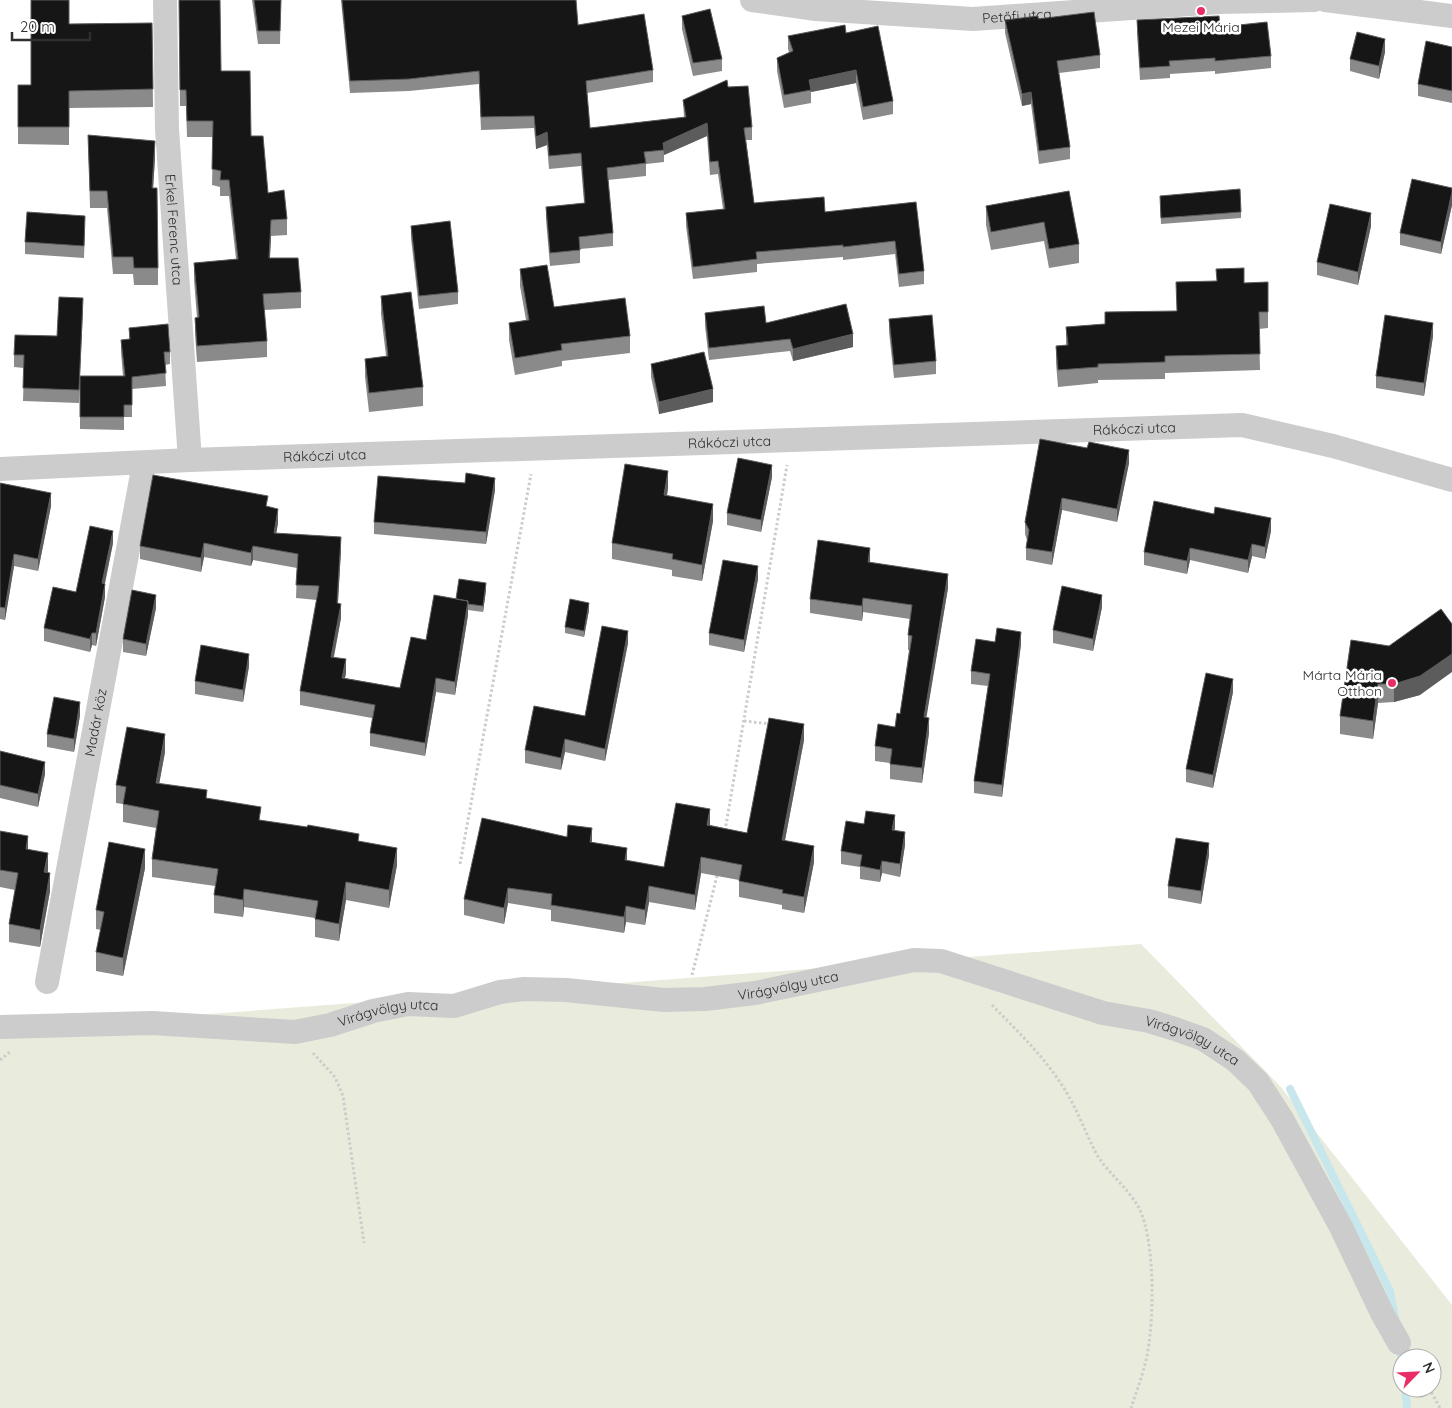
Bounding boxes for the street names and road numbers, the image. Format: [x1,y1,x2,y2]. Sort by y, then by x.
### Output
street label: Petőfi utca [982,5,1052,27]
street label: Erkel Ferenc utca [161,173,187,286]
street label: Rákóczi utca [1092,418,1176,439]
street label: Rákóczi utca [688,432,771,452]
street label: Rákóczi utca [283,445,367,466]
street label: Madár köz [80,687,111,758]
street label: Virágvölgy utca [737,967,840,1004]
street label: Virágvölgy utca [335,995,439,1031]
street label: Virágvölgy utca [1143,1011,1243,1070]

